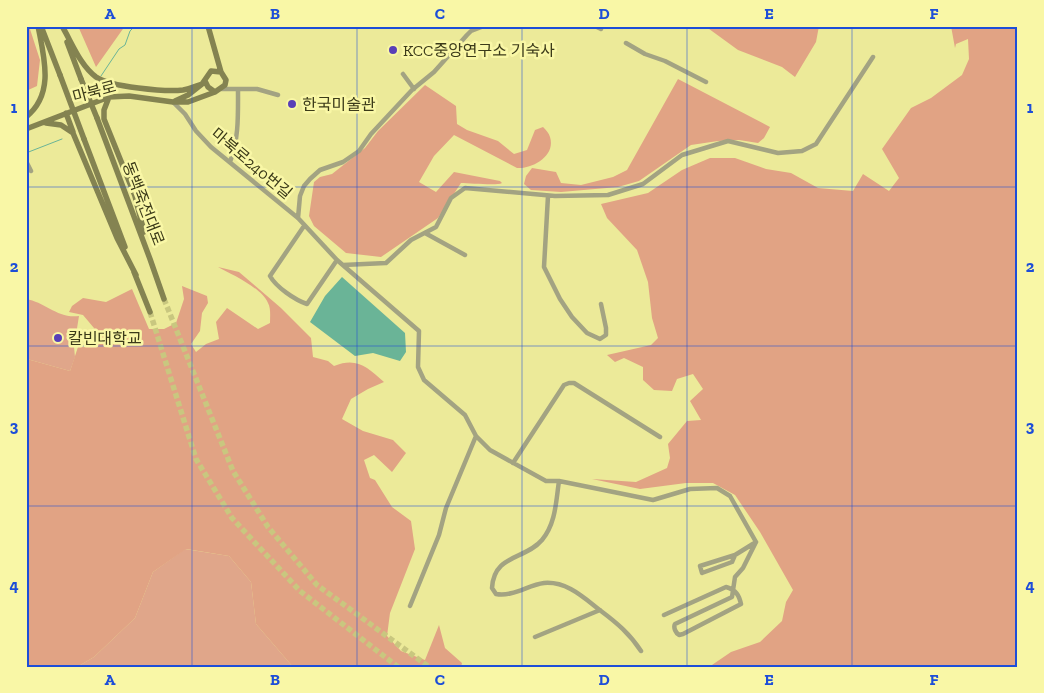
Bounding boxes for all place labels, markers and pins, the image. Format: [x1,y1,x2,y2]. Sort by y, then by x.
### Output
place label: KCC중앙연구소 기숙사 [403,41,555,60]
marker: KCC중앙연구소 기숙사 [387,44,399,56]
place label: 한국미술관 [302,95,376,114]
marker: 한국미술관 [286,98,298,110]
place label: 칼빈대학교 [68,329,142,348]
marker: 칼빈대학교 [52,332,64,344]

